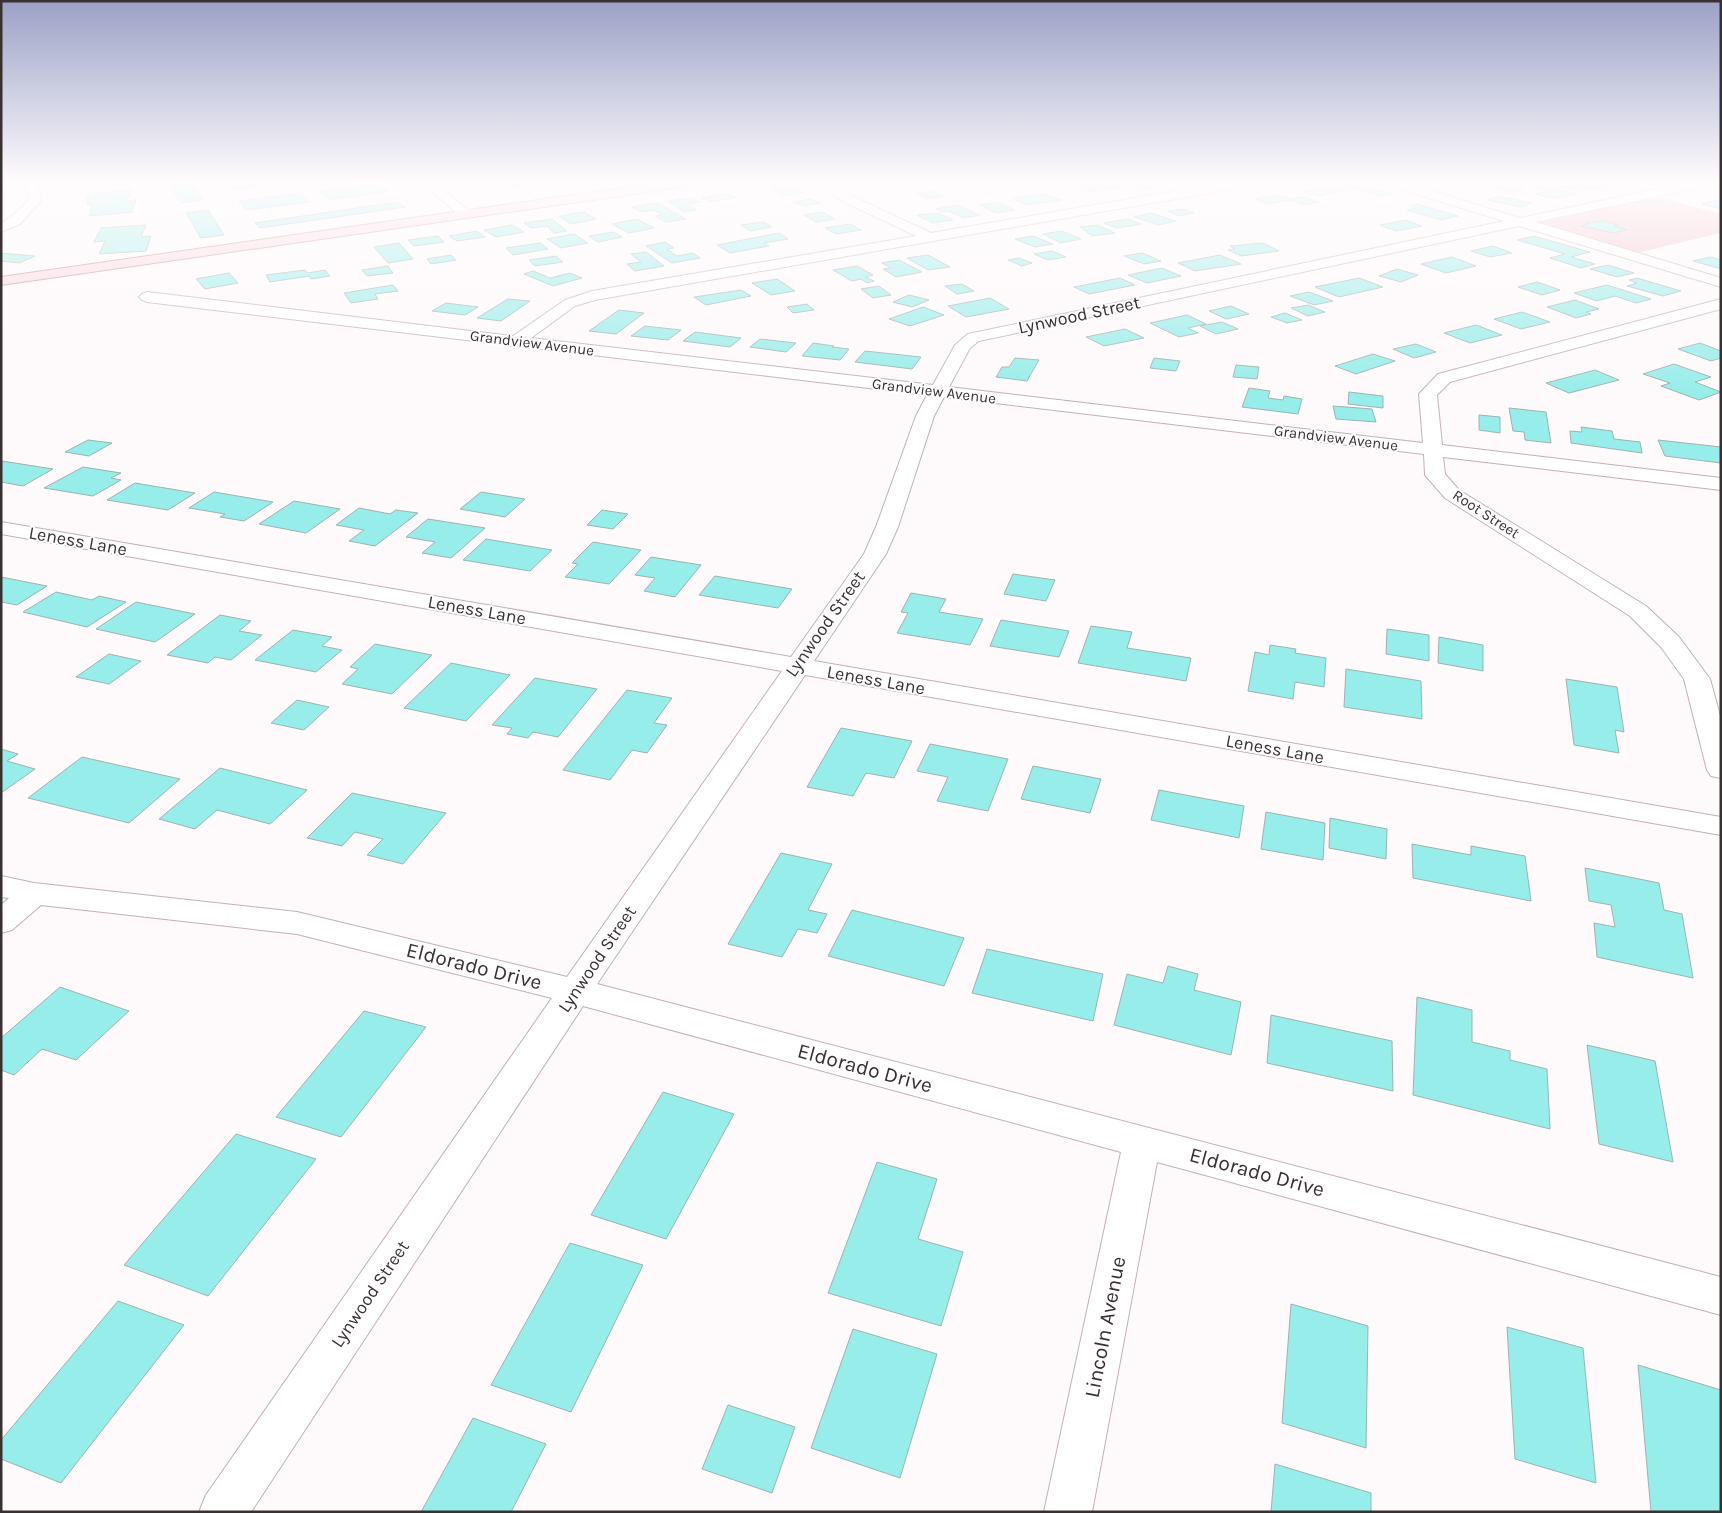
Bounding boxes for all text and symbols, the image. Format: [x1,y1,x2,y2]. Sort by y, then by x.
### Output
street label: Lynwood Street [1016,291,1142,339]
street label: Grandview Avenue [469,326,595,360]
street label: Grandview Avenue [871,374,997,408]
street label: Grandview Avenue [1273,421,1399,455]
street label: Root Street [1449,486,1523,542]
street label: Leness Lane [27,522,129,560]
street label: Lynwood Street [780,567,870,681]
street label: Leness Lane [426,591,528,629]
street label: Leness Lane [825,661,927,699]
street label: Leness Lane [1224,730,1326,768]
street label: Lynwood Street [553,901,641,1017]
street label: Eldorado Drive [404,938,544,994]
street label: Eldorado Drive [795,1038,935,1098]
street label: Eldorado Drive [1187,1142,1327,1202]
street label: Lynwood Street [326,1236,414,1352]
street label: Lincoln Avenue [1080,1254,1130,1400]

